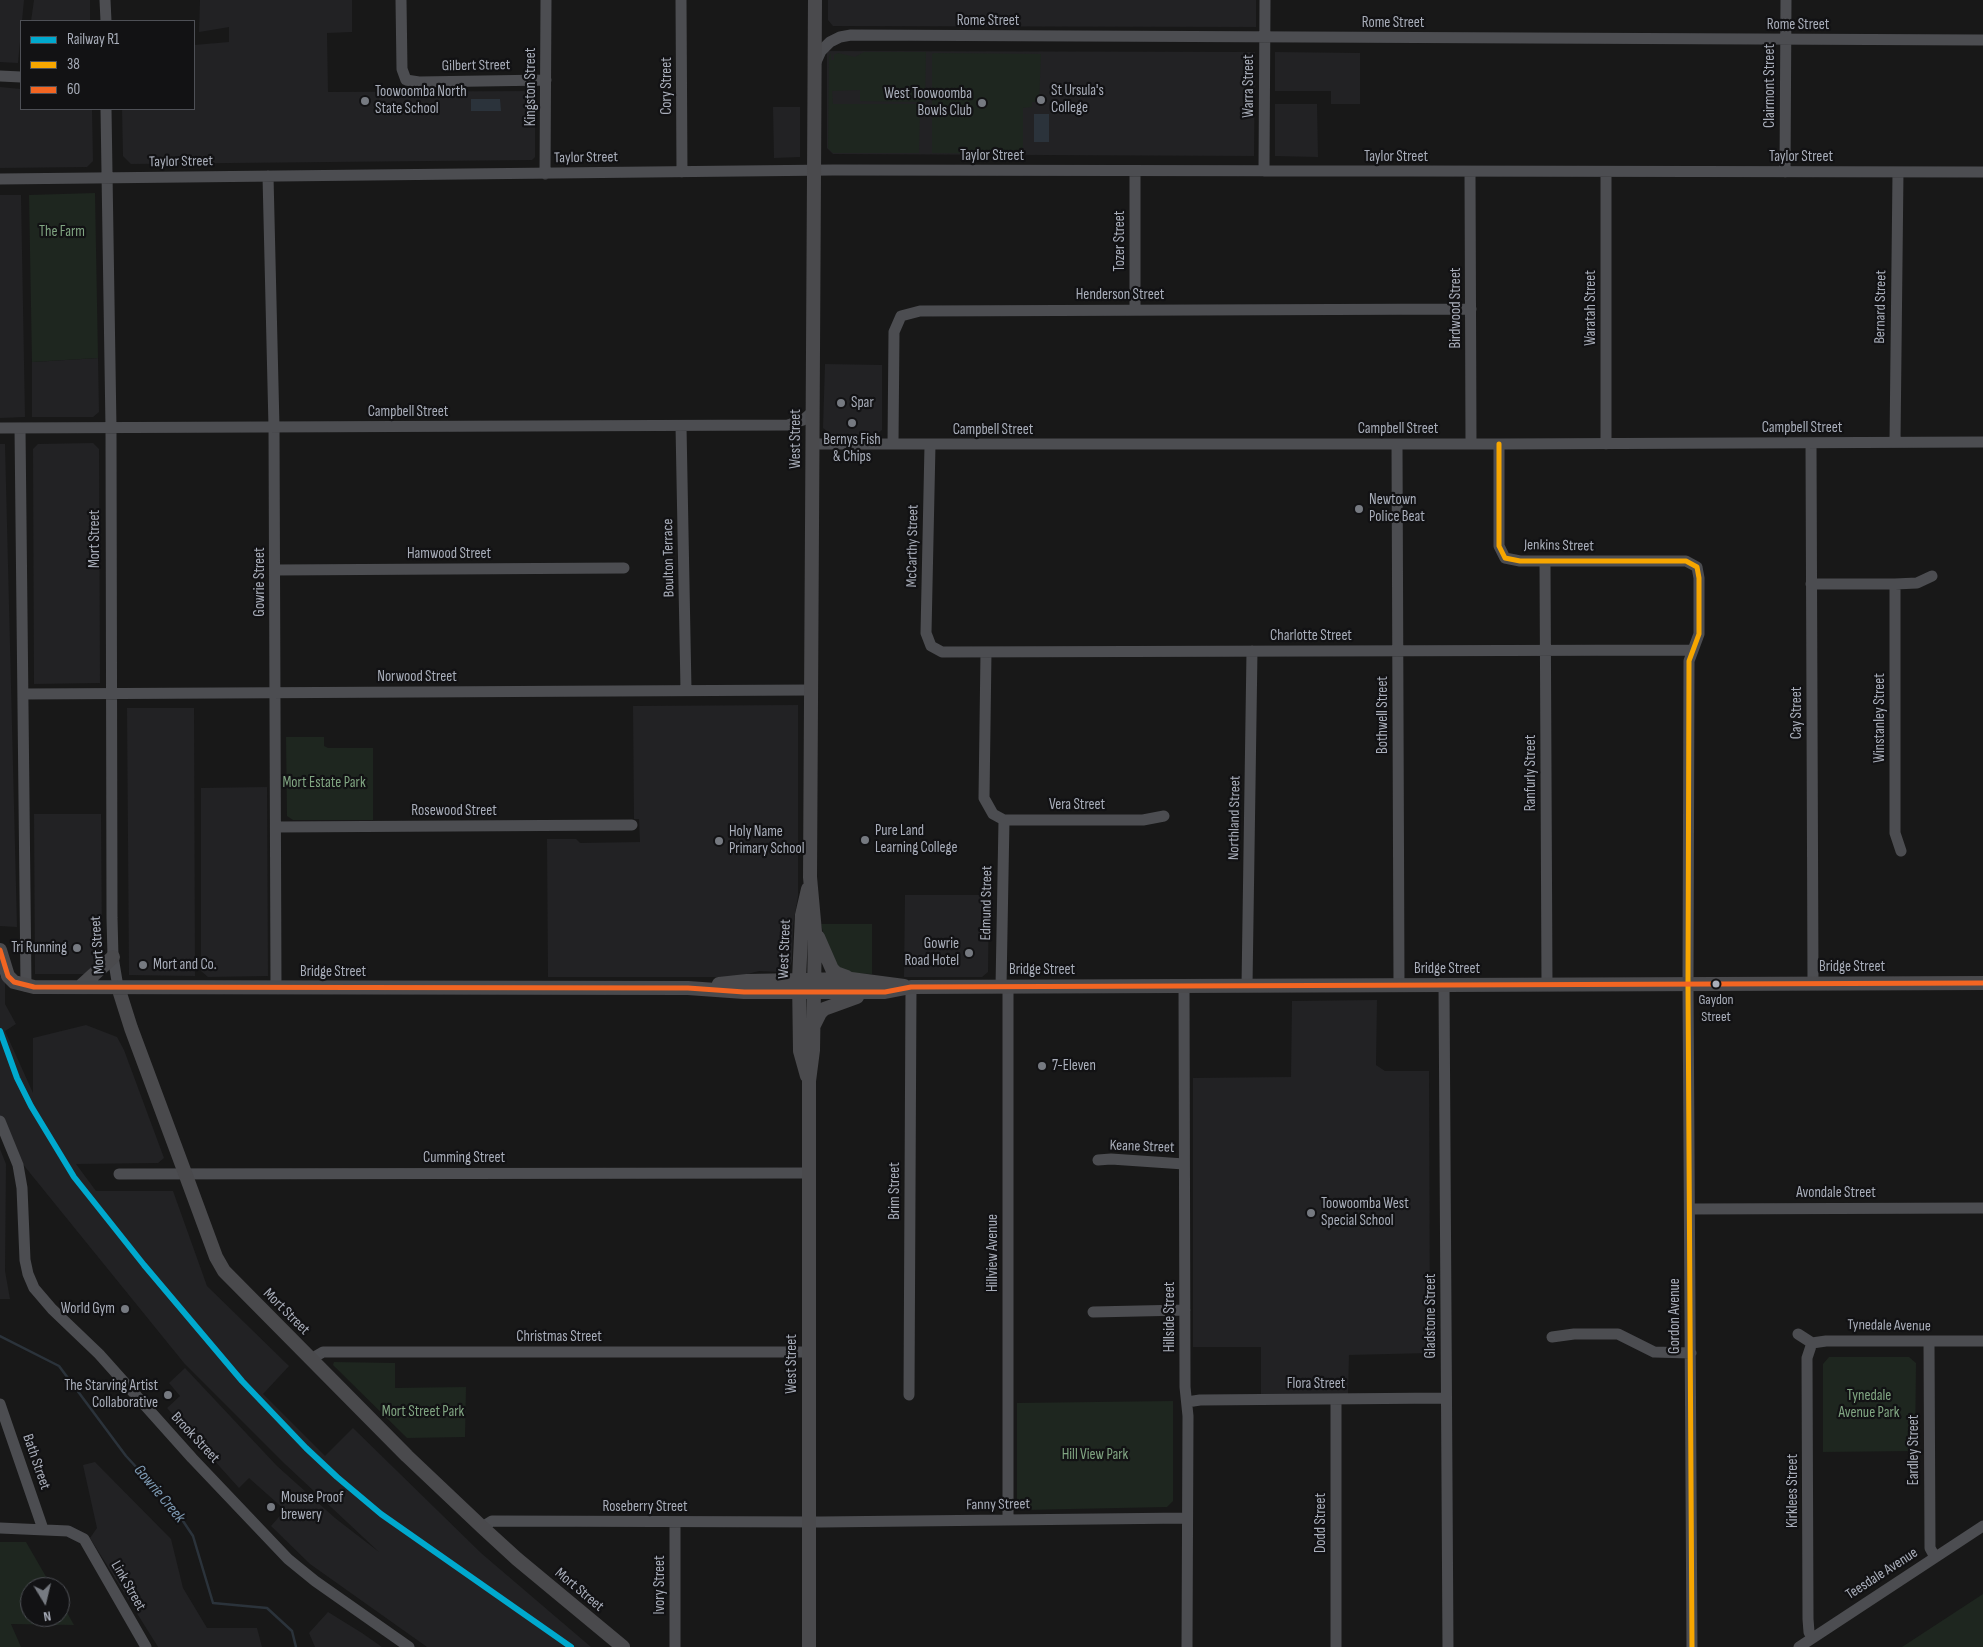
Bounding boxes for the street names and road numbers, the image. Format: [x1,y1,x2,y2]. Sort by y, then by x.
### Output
street label: Rome Street [957,12,1019,30]
street label: Rome Street [1362,14,1424,32]
street label: Rome Street [1767,16,1829,34]
street label: Clairmont Street [1761,44,1779,128]
street label: Kingston Street [522,48,540,126]
street label: Warra Street [1240,54,1258,118]
street label: Gilbert Street [442,56,510,76]
street label: Cory Street [658,57,676,115]
street label: Taylor Street [960,147,1024,165]
street label: Taylor Street [554,148,618,168]
street label: Taylor Street [1364,148,1428,166]
street label: Taylor Street [1769,148,1833,166]
street label: Taylor Street [149,152,213,172]
street label: Tozer Street [1111,211,1129,271]
street label: Birdwood Street [1447,268,1465,348]
street label: Waratah Street [1582,270,1600,346]
street label: Bernard Street [1871,270,1891,344]
street label: Henderson Street [1076,286,1164,304]
street label: Campbell Street [368,403,448,421]
street label: West Street [787,409,805,469]
street label: Campbell Street [1762,419,1842,437]
street label: Campbell Street [1358,420,1438,438]
street label: Campbell Street [953,421,1033,439]
street label: McCarthy Street [903,504,923,588]
street label: Mort Street [86,510,104,568]
street label: Boulton Terrace [659,519,679,597]
street label: Jenkins Street [1524,536,1594,556]
street label: Hamwood Street [407,545,491,563]
street label: Gowrie Street [251,547,269,617]
street label: Charlotte Street [1270,627,1352,645]
street label: Norwood Street [377,668,457,686]
street label: Winstanley Street [1871,673,1889,763]
street label: Bothwell Street [1374,676,1392,754]
street label: Cay Street [1788,687,1806,739]
street label: Ranfurly Street [1522,735,1540,811]
street label: Northland Street [1225,776,1245,860]
street label: Vera Street [1049,796,1105,814]
street label: Rosewood Street [411,802,497,820]
street label: Edmund Street [977,865,997,941]
street label: Mort Street [87,915,109,975]
street label: West Street [775,919,795,979]
street label: Bridge Street [1819,958,1885,976]
street label: Bridge Street [1414,960,1480,978]
street label: Bridge Street [1009,961,1075,979]
street label: Bridge Street [300,963,366,981]
street label: Keane Street [1109,1137,1175,1157]
street label: Cumming Street [423,1149,505,1167]
street label: Brim Street [886,1162,904,1220]
street label: Avondale Street [1796,1184,1876,1202]
street label: Hillview Avenue [984,1214,1002,1292]
street label: Gladstone Street [1422,1274,1440,1358]
street label: Gordon Avenue [1666,1278,1684,1354]
street label: Hillside Street [1161,1282,1179,1352]
street label: Mort Street [259,1285,313,1339]
street label: Tynedale Avenue [1847,1316,1931,1336]
street label: Christmas Street [516,1328,602,1346]
street label: West Street [783,1334,801,1394]
street label: Flora Street [1287,1375,1345,1393]
street label: Brook Street [167,1409,223,1467]
street label: Eardley Street [1905,1415,1923,1485]
street label: Bath Street [18,1432,54,1492]
street label: Kirklees Street [1784,1454,1802,1528]
street label: Dodd Street [1312,1493,1330,1553]
street label: Fanny Street [966,1495,1030,1515]
street label: Roseberry Street [602,1498,688,1516]
street label: Teesdale Avenue [1843,1544,1921,1604]
street label: Ivory Street [651,1555,669,1615]
street label: Link Street [107,1558,149,1614]
street label: Mort Street [551,1564,607,1616]

